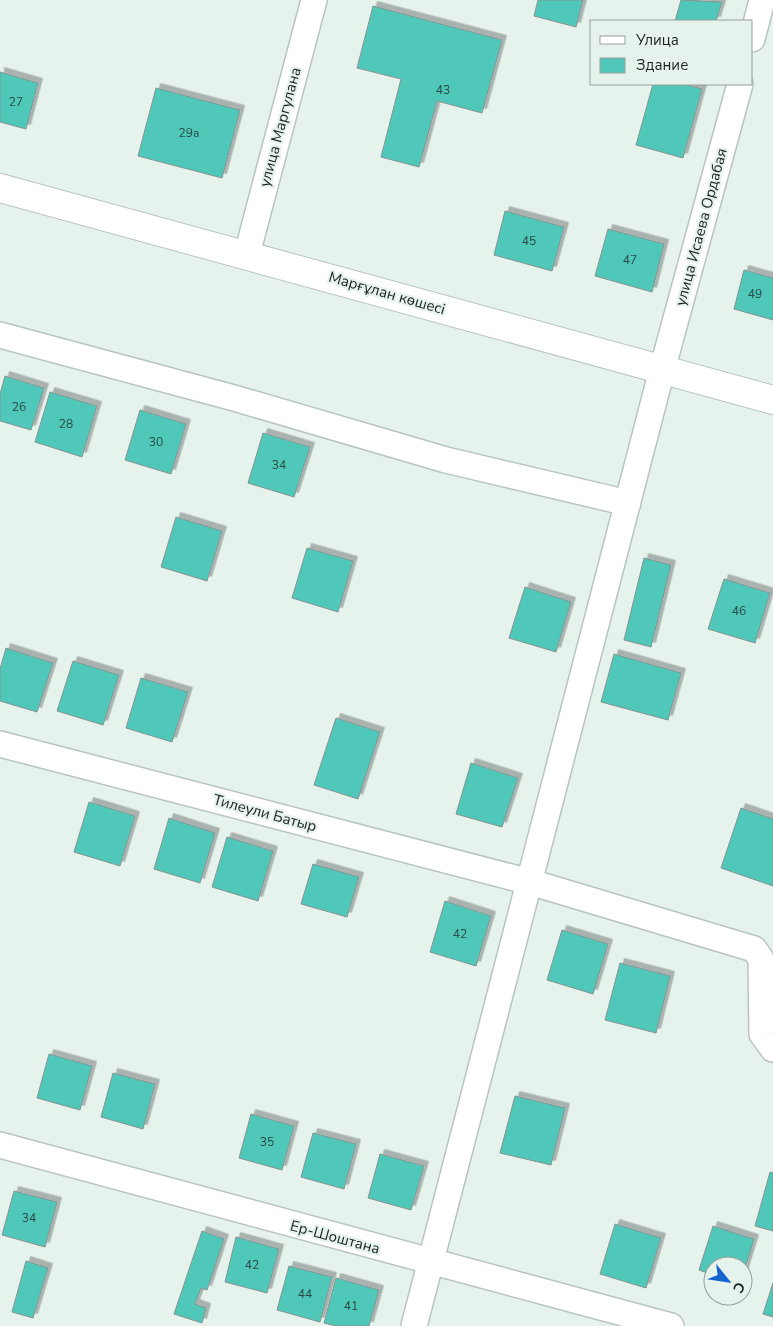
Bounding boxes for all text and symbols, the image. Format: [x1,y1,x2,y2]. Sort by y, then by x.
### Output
legend [590,20,753,85]
text: Улица [635,30,679,50]
text: Здание [636,55,688,75]
street label: улица Маргулана [254,65,306,189]
house number: 43 [436,82,450,98]
house number: 27 [9,94,23,110]
house number: 29а [179,125,199,141]
street label: улица Исаева Ордабая [670,146,732,308]
house number: 45 [522,233,536,249]
house number: 47 [623,252,637,268]
street label: Марғұлан көшесі [326,267,448,319]
house number: 49 [748,286,762,302]
house number: 26 [12,399,26,415]
house number: 28 [59,416,73,432]
house number: 30 [149,434,163,450]
house number: 34 [272,457,286,473]
house number: 46 [732,603,746,619]
street label: Тилеули Батыр [211,790,319,836]
house number: 42 [453,926,467,942]
house number: 35 [260,1134,274,1150]
house number: 34 [22,1210,36,1226]
street label: Ер-Шоштана [288,1215,382,1259]
north arrow [703,1256,753,1306]
house number: 42 [245,1257,259,1273]
text: С [728,1278,749,1297]
house number: 44 [298,1286,312,1302]
house number: 41 [344,1298,358,1314]

